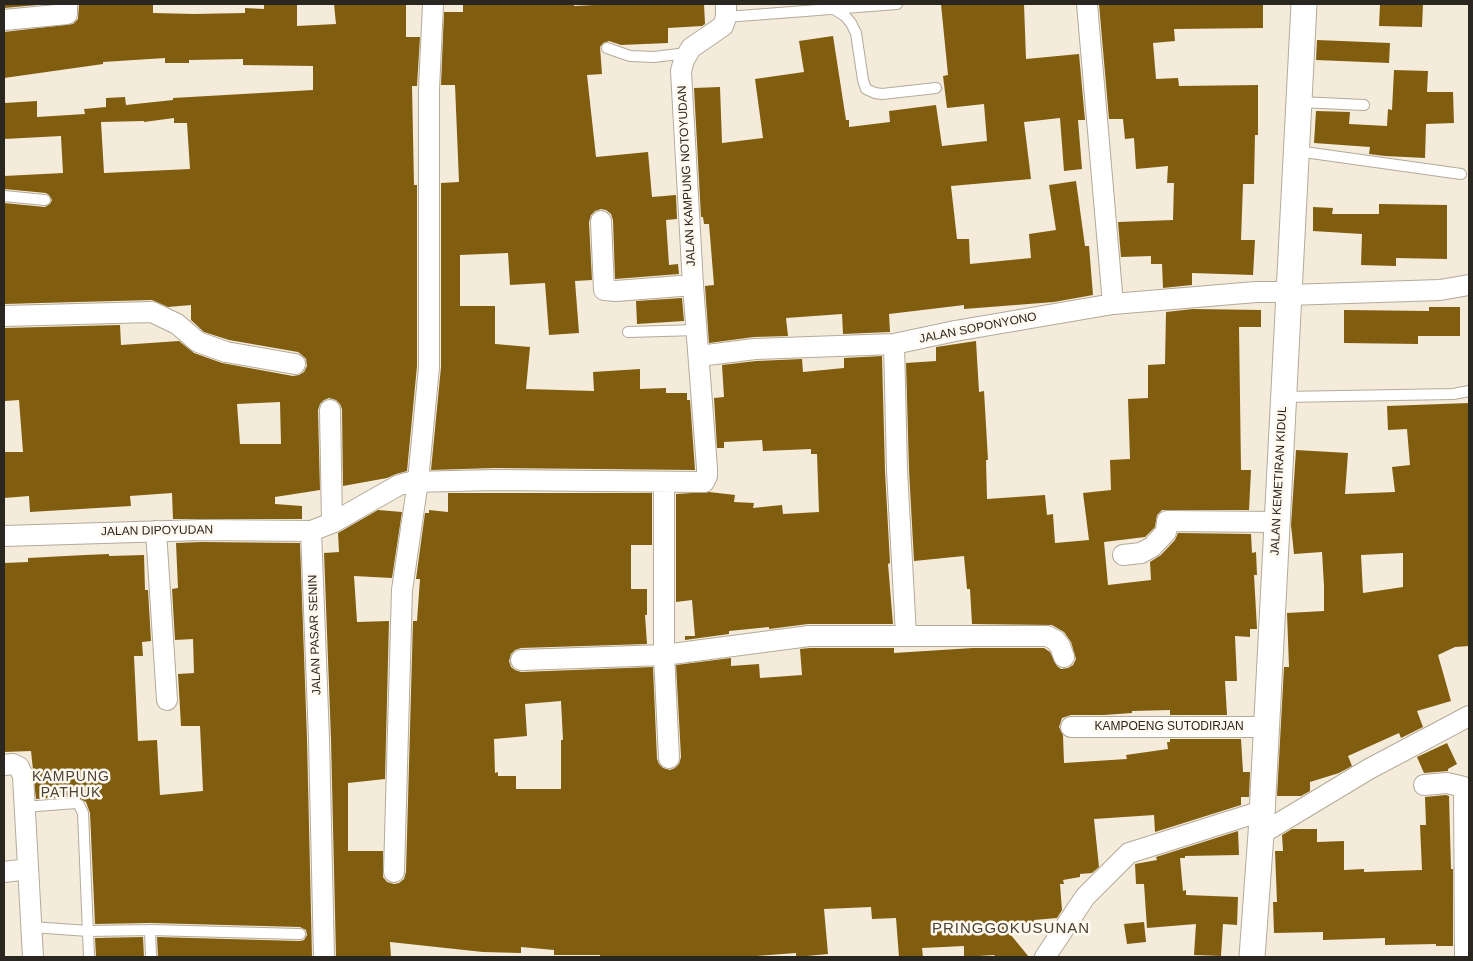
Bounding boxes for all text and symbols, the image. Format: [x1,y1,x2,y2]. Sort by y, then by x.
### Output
street label: JALAN KAMPUNG NOTOYUDAN [675,85,699,267]
street label: JALAN SOPONYONO [918,310,1038,346]
street label: JALAN KEMETIRAN KIDUL [1268,406,1290,556]
street label: JALAN DIPOYUDAN [101,523,213,539]
street label: JALAN PASAR SENIN [306,575,324,695]
street label: KAMPOENG SUTODIRJAN [1094,720,1244,734]
district label: KAMPUNG PATHUK [31,769,111,802]
district label: PRINGGOKUSUNAN [930,920,1092,938]

